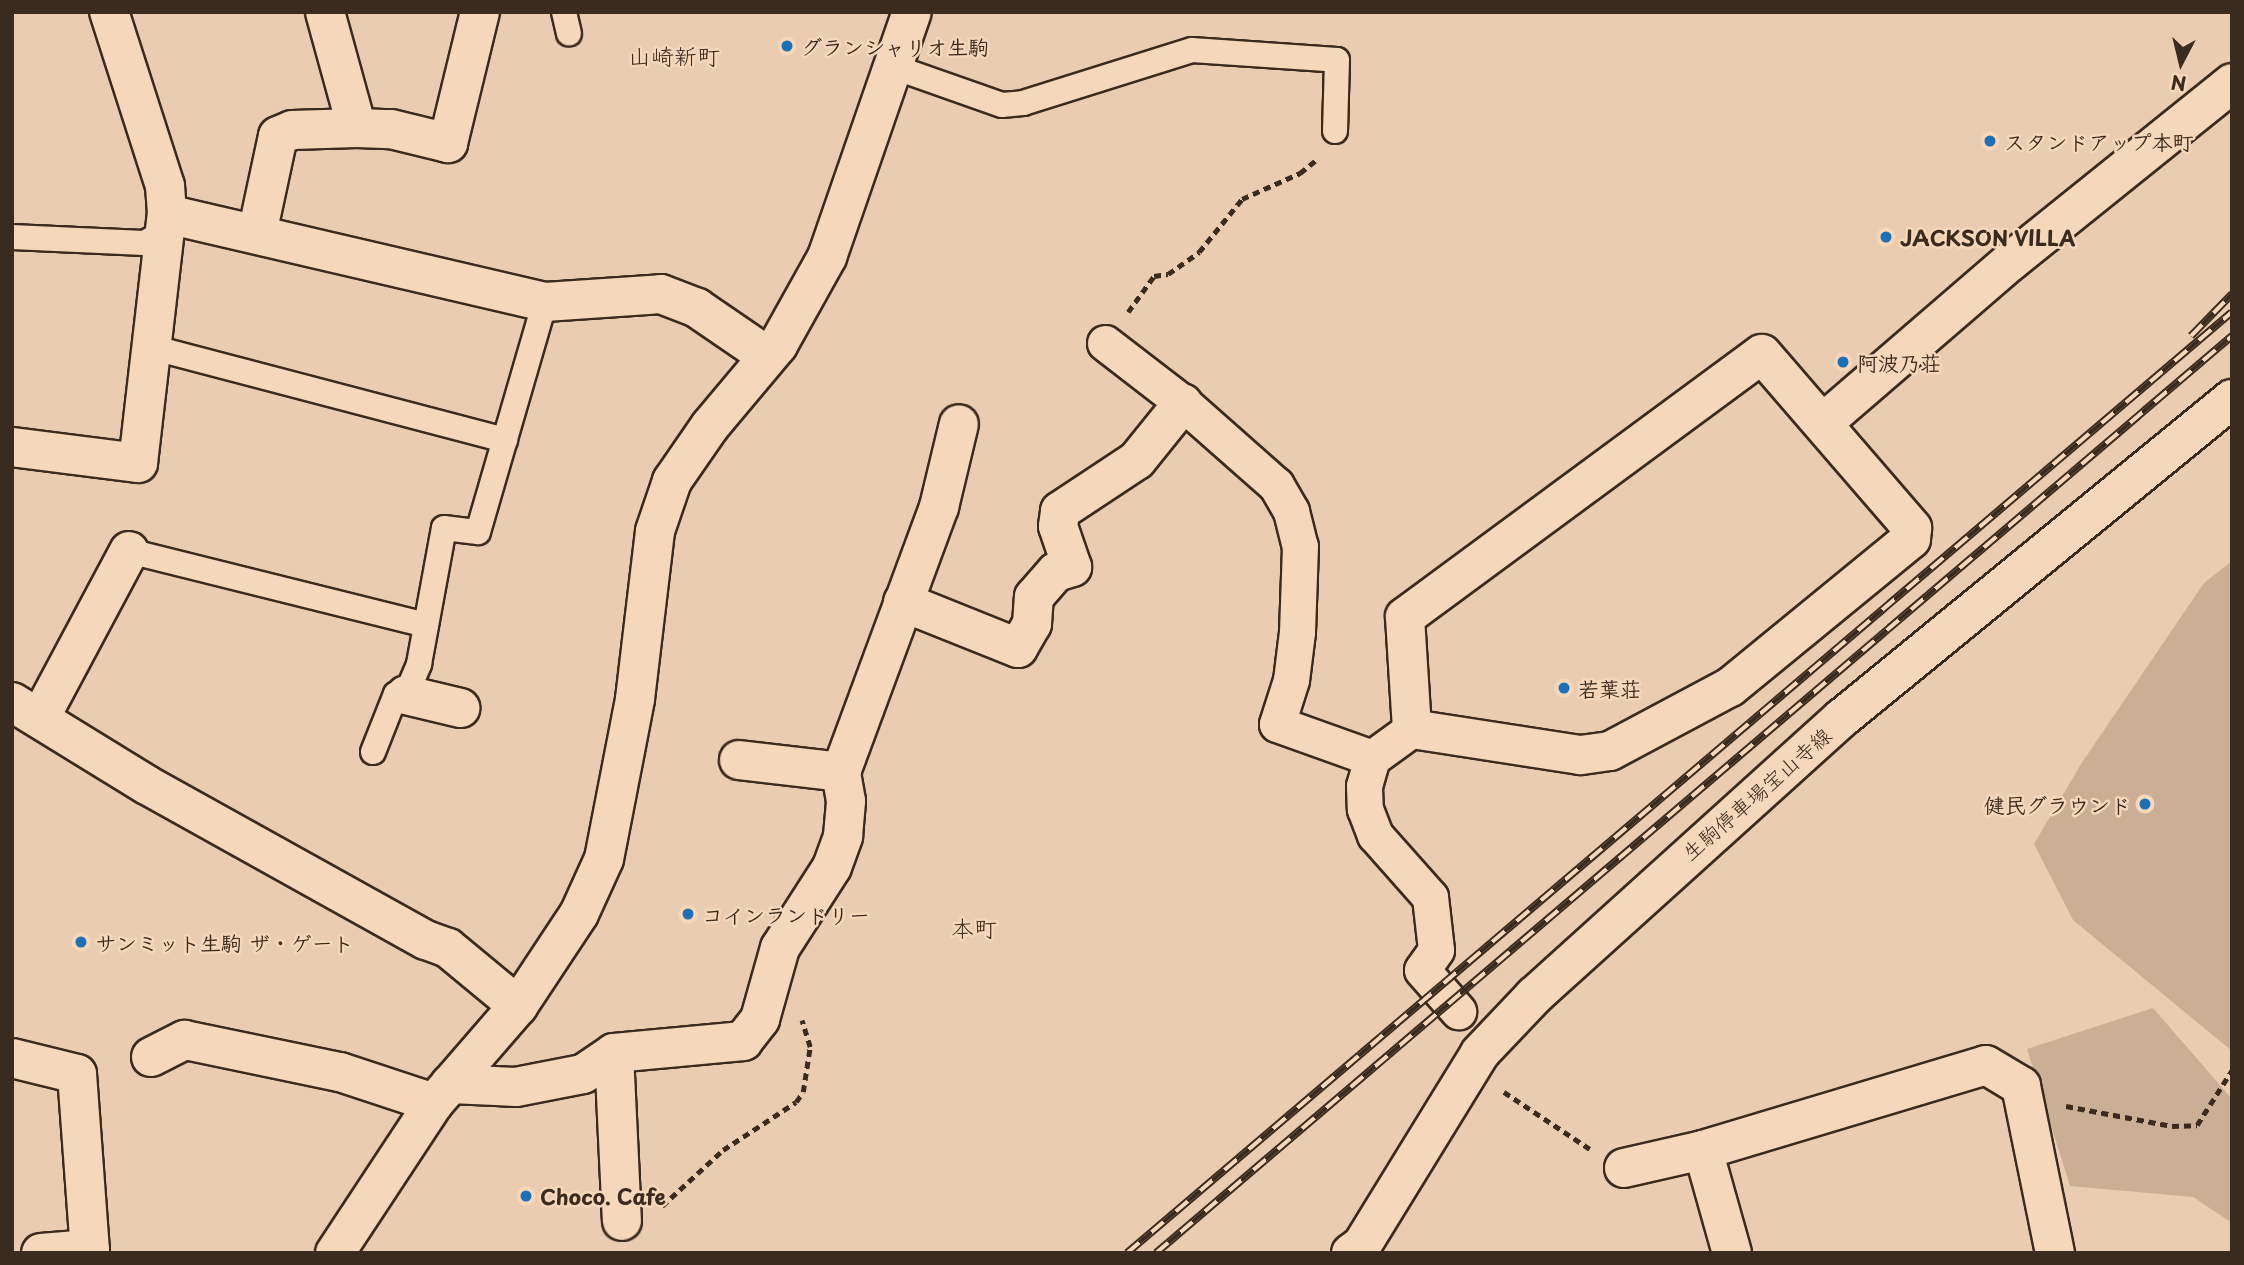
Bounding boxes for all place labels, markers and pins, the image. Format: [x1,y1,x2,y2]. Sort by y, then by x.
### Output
place label: グランシャリオ生駒 [801,33,990,59]
marker: グランシャリオ生駒 [779,38,795,54]
place label: スタンドアップ本町 [2004,128,2193,154]
marker: スタンドアップ本町 [1982,133,1998,149]
place label: JACKSON VILLA [1900,224,2076,250]
marker: JACKSON VILLA [1878,229,1894,245]
place label: 阿波乃荘 [1857,349,1941,375]
marker: 阿波乃荘 [1835,354,1851,370]
place label: 若葉荘 [1578,675,1641,701]
marker: 若葉荘 [1556,680,1572,696]
place label: 健民グラウンド [1984,791,2131,817]
marker: 健民グラウンド [2137,796,2153,812]
place label: コインランドリー [702,901,870,927]
marker: コインランドリー [680,906,696,922]
place label: サンミット生駒 ザ・ゲート [95,929,354,955]
marker: サンミット生駒 ザ・ゲート [73,934,89,950]
place label: Choco. Cafe [540,1183,668,1209]
marker: Choco. Cafe [518,1188,534,1204]

